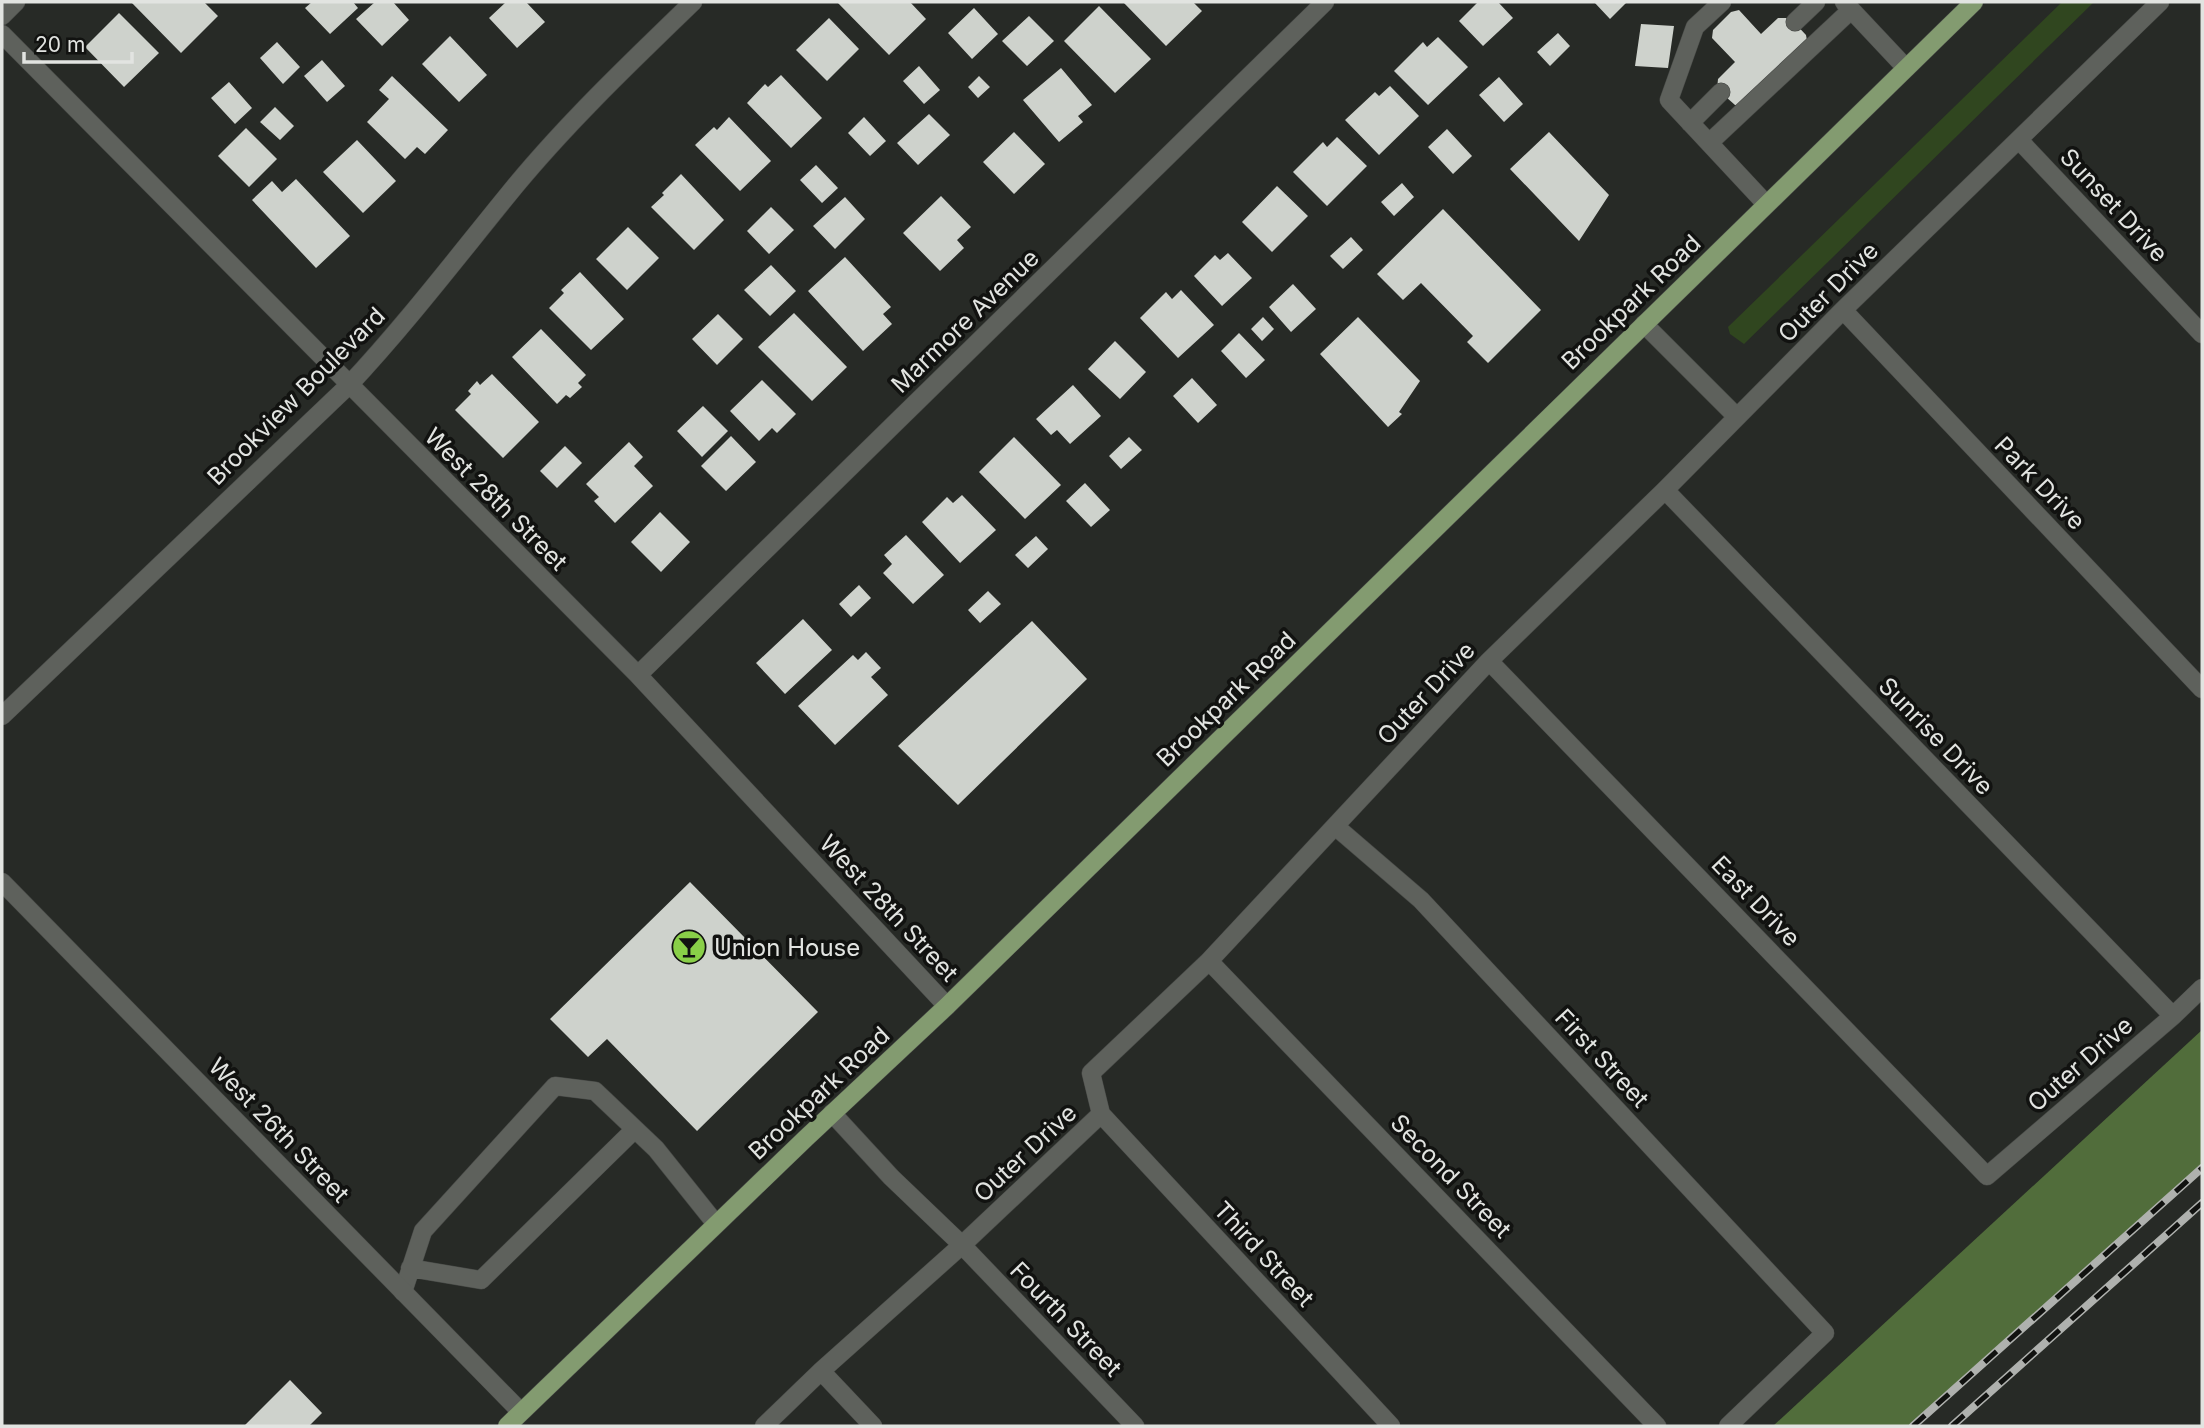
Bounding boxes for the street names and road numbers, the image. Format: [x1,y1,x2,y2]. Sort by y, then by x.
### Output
street label: Sunset Drive [2054,142,2174,268]
street label: Brookpark Road [1555,228,1707,376]
street label: Outer Drive [1772,236,1884,348]
street label: Marmore Avenue [885,243,1045,399]
street label: Brookview Boulevard [201,301,391,491]
street label: West 28th Street [419,422,573,576]
street label: Park Drive [1989,431,2091,535]
street label: Brookpark Road [1150,625,1302,773]
street label: Outer Drive [1371,636,1481,750]
street label: Sunrise Drive [1873,671,1999,801]
street label: West 28th Street [814,829,964,987]
street label: East Drive [1706,850,1806,952]
street label: First Street [1549,1003,1655,1113]
street label: Outer Drive [2022,1011,2138,1117]
street label: Brookpark Road [743,1020,895,1166]
street label: West 26th Street [203,1052,355,1208]
street label: Outer Drive [968,1098,1082,1208]
street label: Second Street [1385,1108,1517,1244]
street label: Third Street [1208,1195,1320,1313]
street label: Fourth Street [1004,1256,1128,1382]

